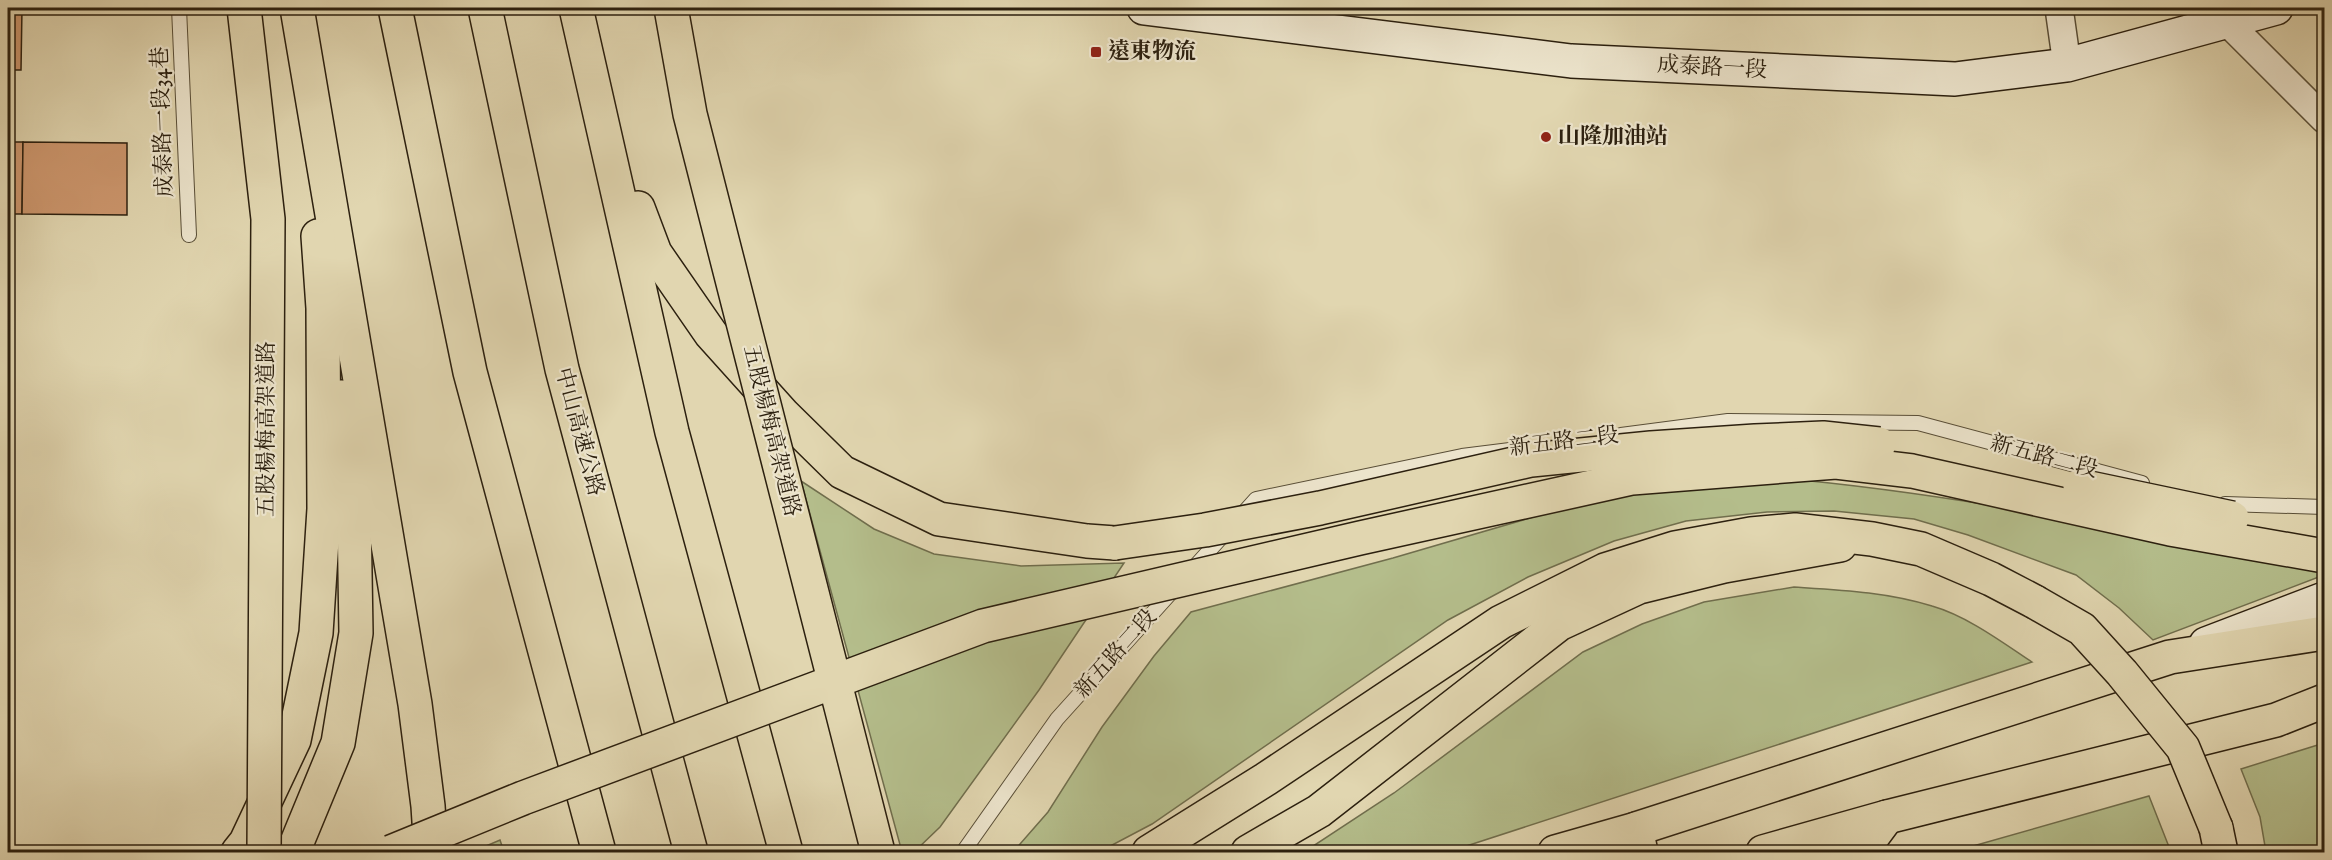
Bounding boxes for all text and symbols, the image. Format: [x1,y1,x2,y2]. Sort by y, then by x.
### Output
place label: 遠東物流 [1108,38,1196,66]
marker: 遠東物流 [1089,45,1103,59]
street label: 成泰路一段34巷 [146,46,180,198]
street label: 成泰路一段 [1656,51,1768,85]
place label: 山隆加油站 [1558,123,1668,151]
marker: 山隆加油站 [1539,130,1553,144]
street label: 五股楊梅高架道路 [253,341,281,517]
street label: 五股楊梅高架道路 [736,342,806,520]
street label: 中山高速公路 [548,365,610,499]
street label: 新五路二段 [1508,421,1620,463]
street label: 新五路二段 [1987,429,2101,485]
street label: 新五路二段 [1069,604,1163,704]

